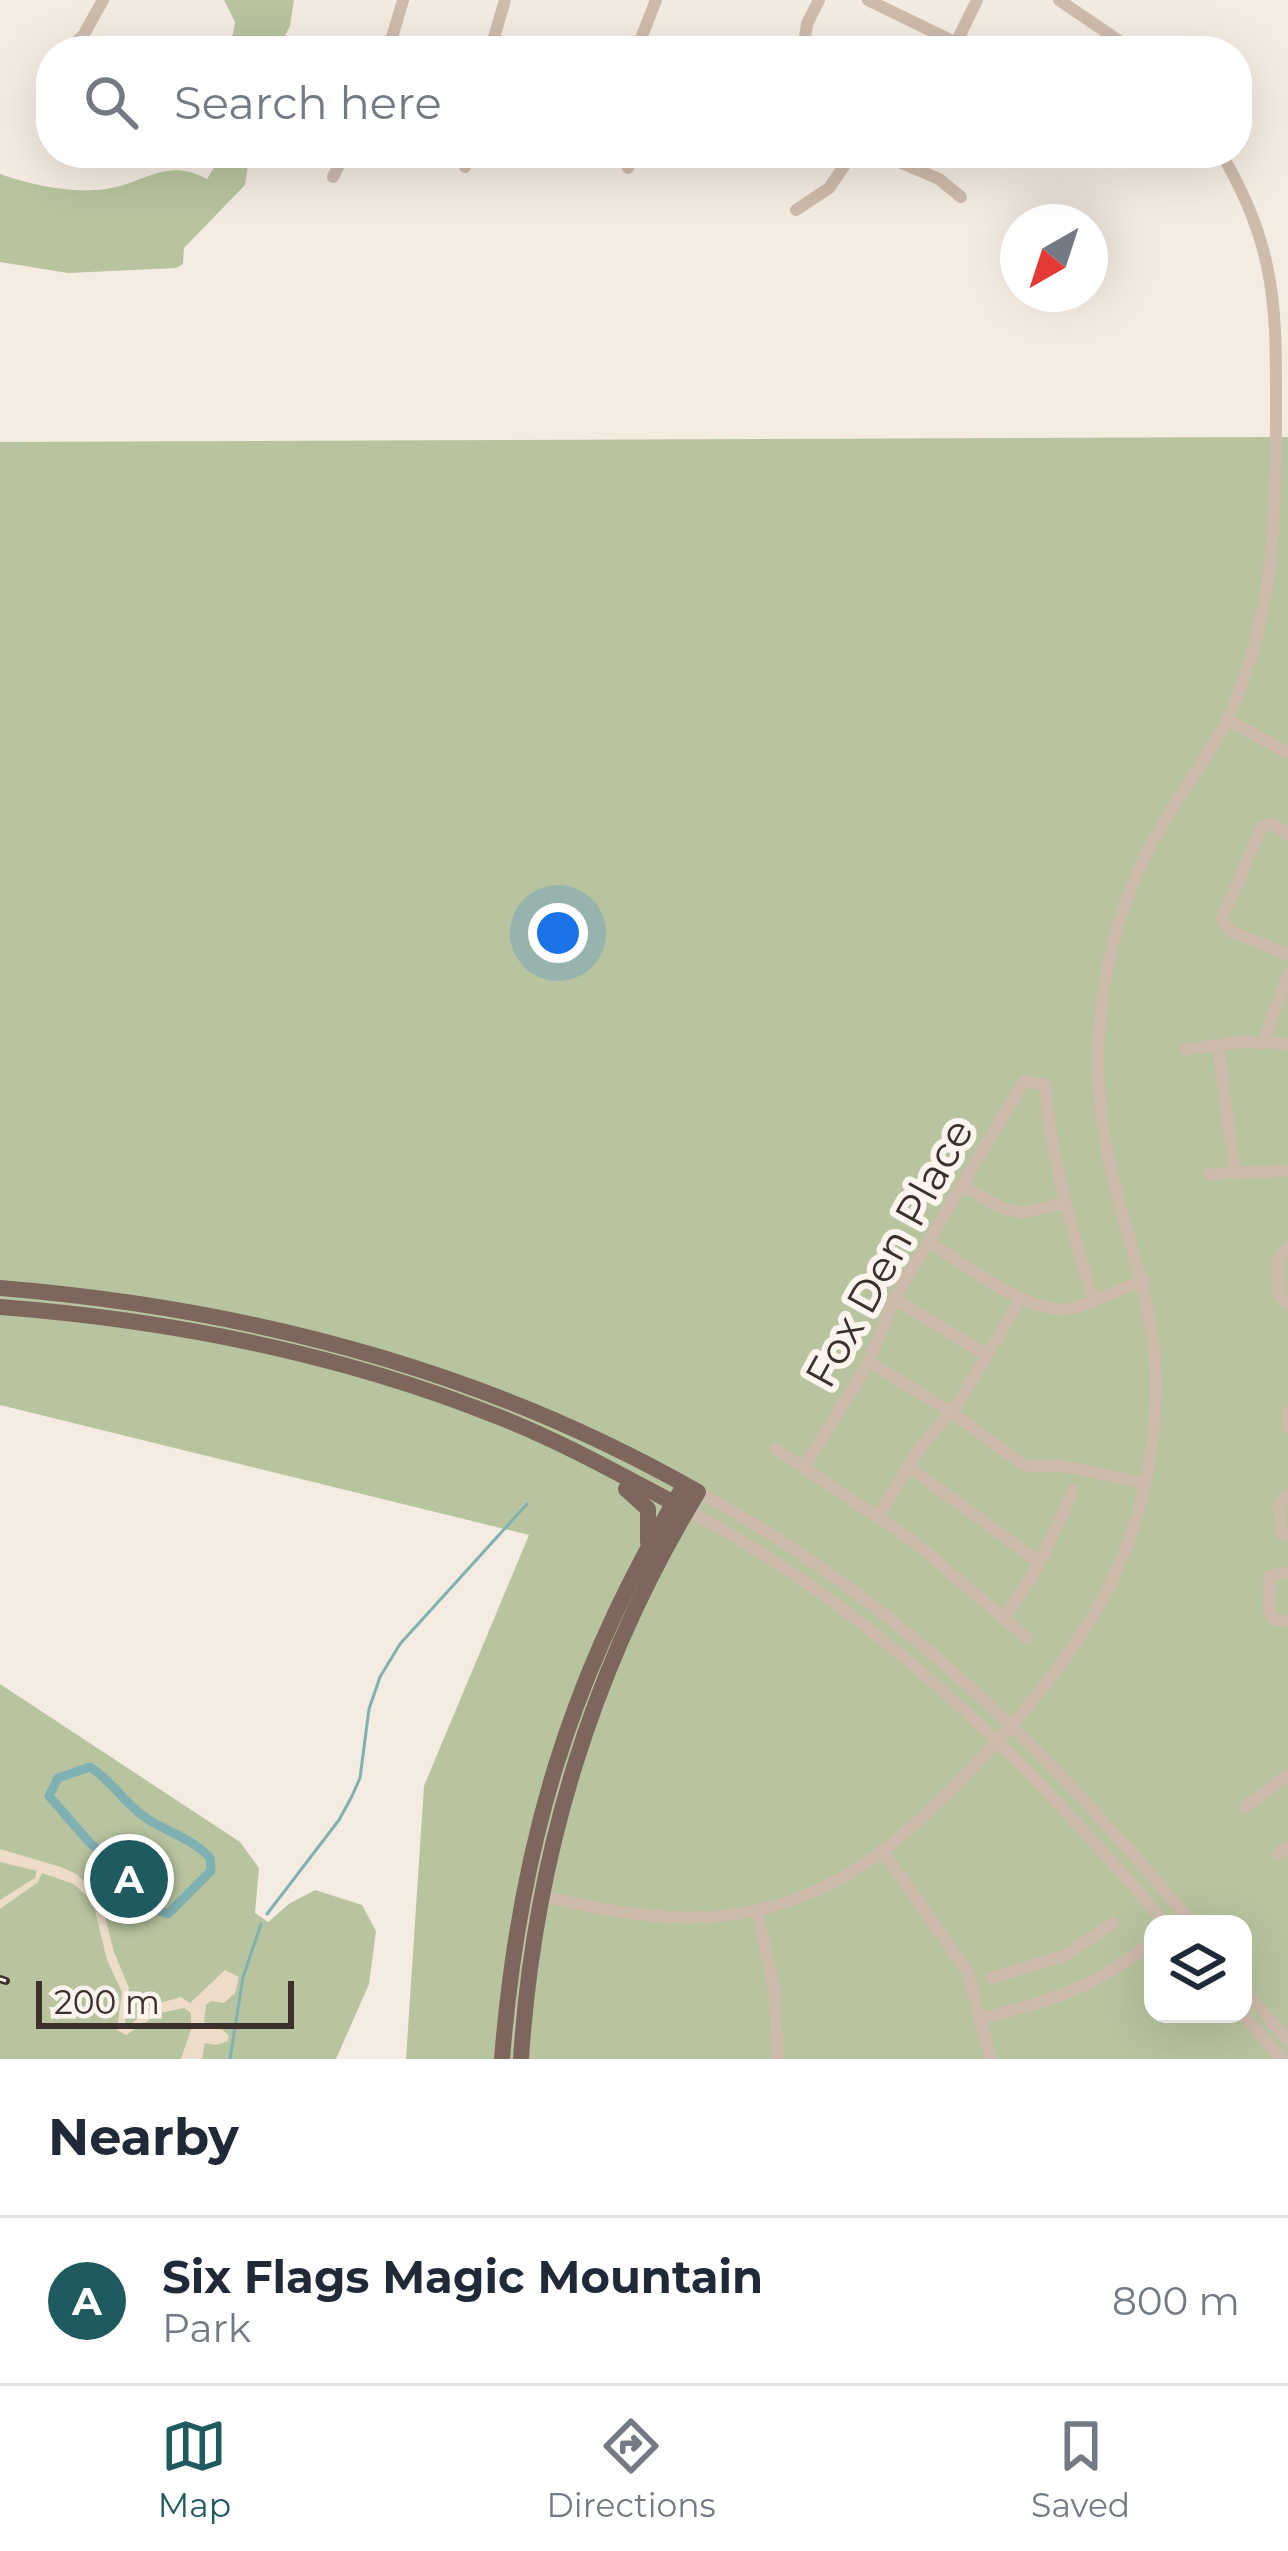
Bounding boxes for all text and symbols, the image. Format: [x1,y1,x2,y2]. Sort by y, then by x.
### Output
search box [36,36,1252,168]
icon: search [78,69,144,135]
text: Search here [174,75,442,130]
north arrow [1000,204,1108,312]
your location [528,903,588,963]
street label: Fox Den Place [794,1110,984,1396]
pin: A [90,1834,168,1924]
map controls [1144,1915,1252,2023]
button: layers [1144,1915,1252,2023]
scale bar [36,1975,294,2028]
text: 200 m [54,1982,160,2022]
text: Nearby [48,2106,239,2168]
text: Six Flags Magic Mountain [162,2249,763,2304]
text: A [72,2277,102,2325]
text: 800 m [1112,2277,1240,2325]
text: Park [162,2304,251,2352]
tab: Map [158,2413,231,2525]
tab: Directions [547,2413,716,2525]
tab: Saved [1031,2413,1130,2525]

